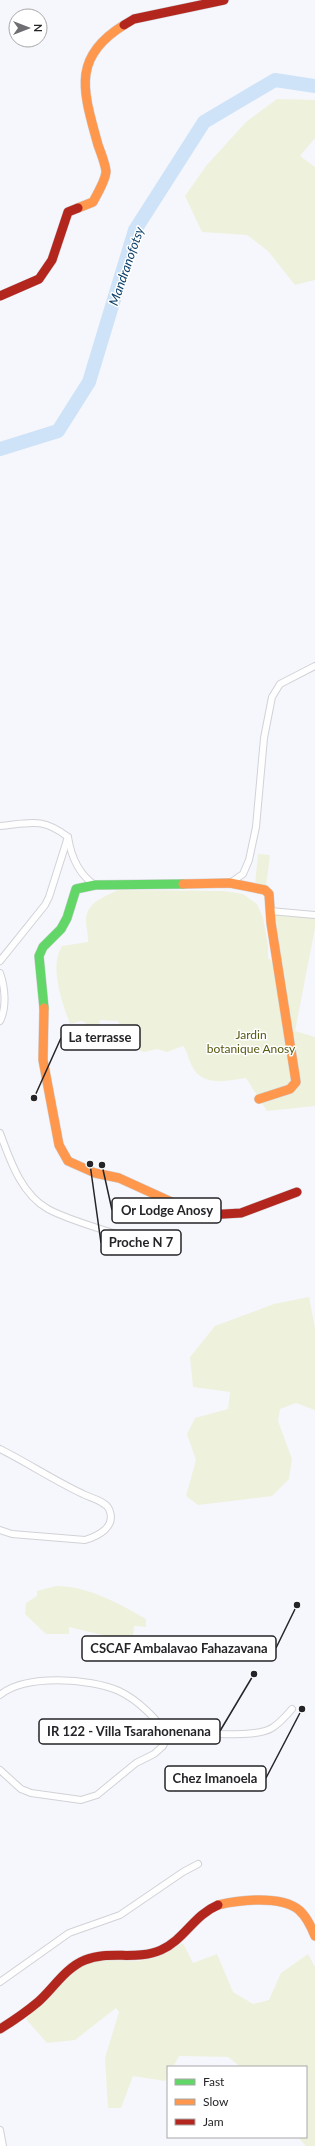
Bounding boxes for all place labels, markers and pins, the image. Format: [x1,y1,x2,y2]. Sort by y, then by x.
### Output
callout: La terrasse [61,1025,140,1050]
callout: Or Lodge Anosy [112,1198,221,1223]
callout: Proche N 7 [101,1230,181,1255]
callout: CSCAF Ambalavao Fahazavana [82,1636,276,1661]
callout: IR 122 - Villa Tsarahonenana [39,1719,220,1744]
callout: Chez Imanoela [165,1766,266,1791]

